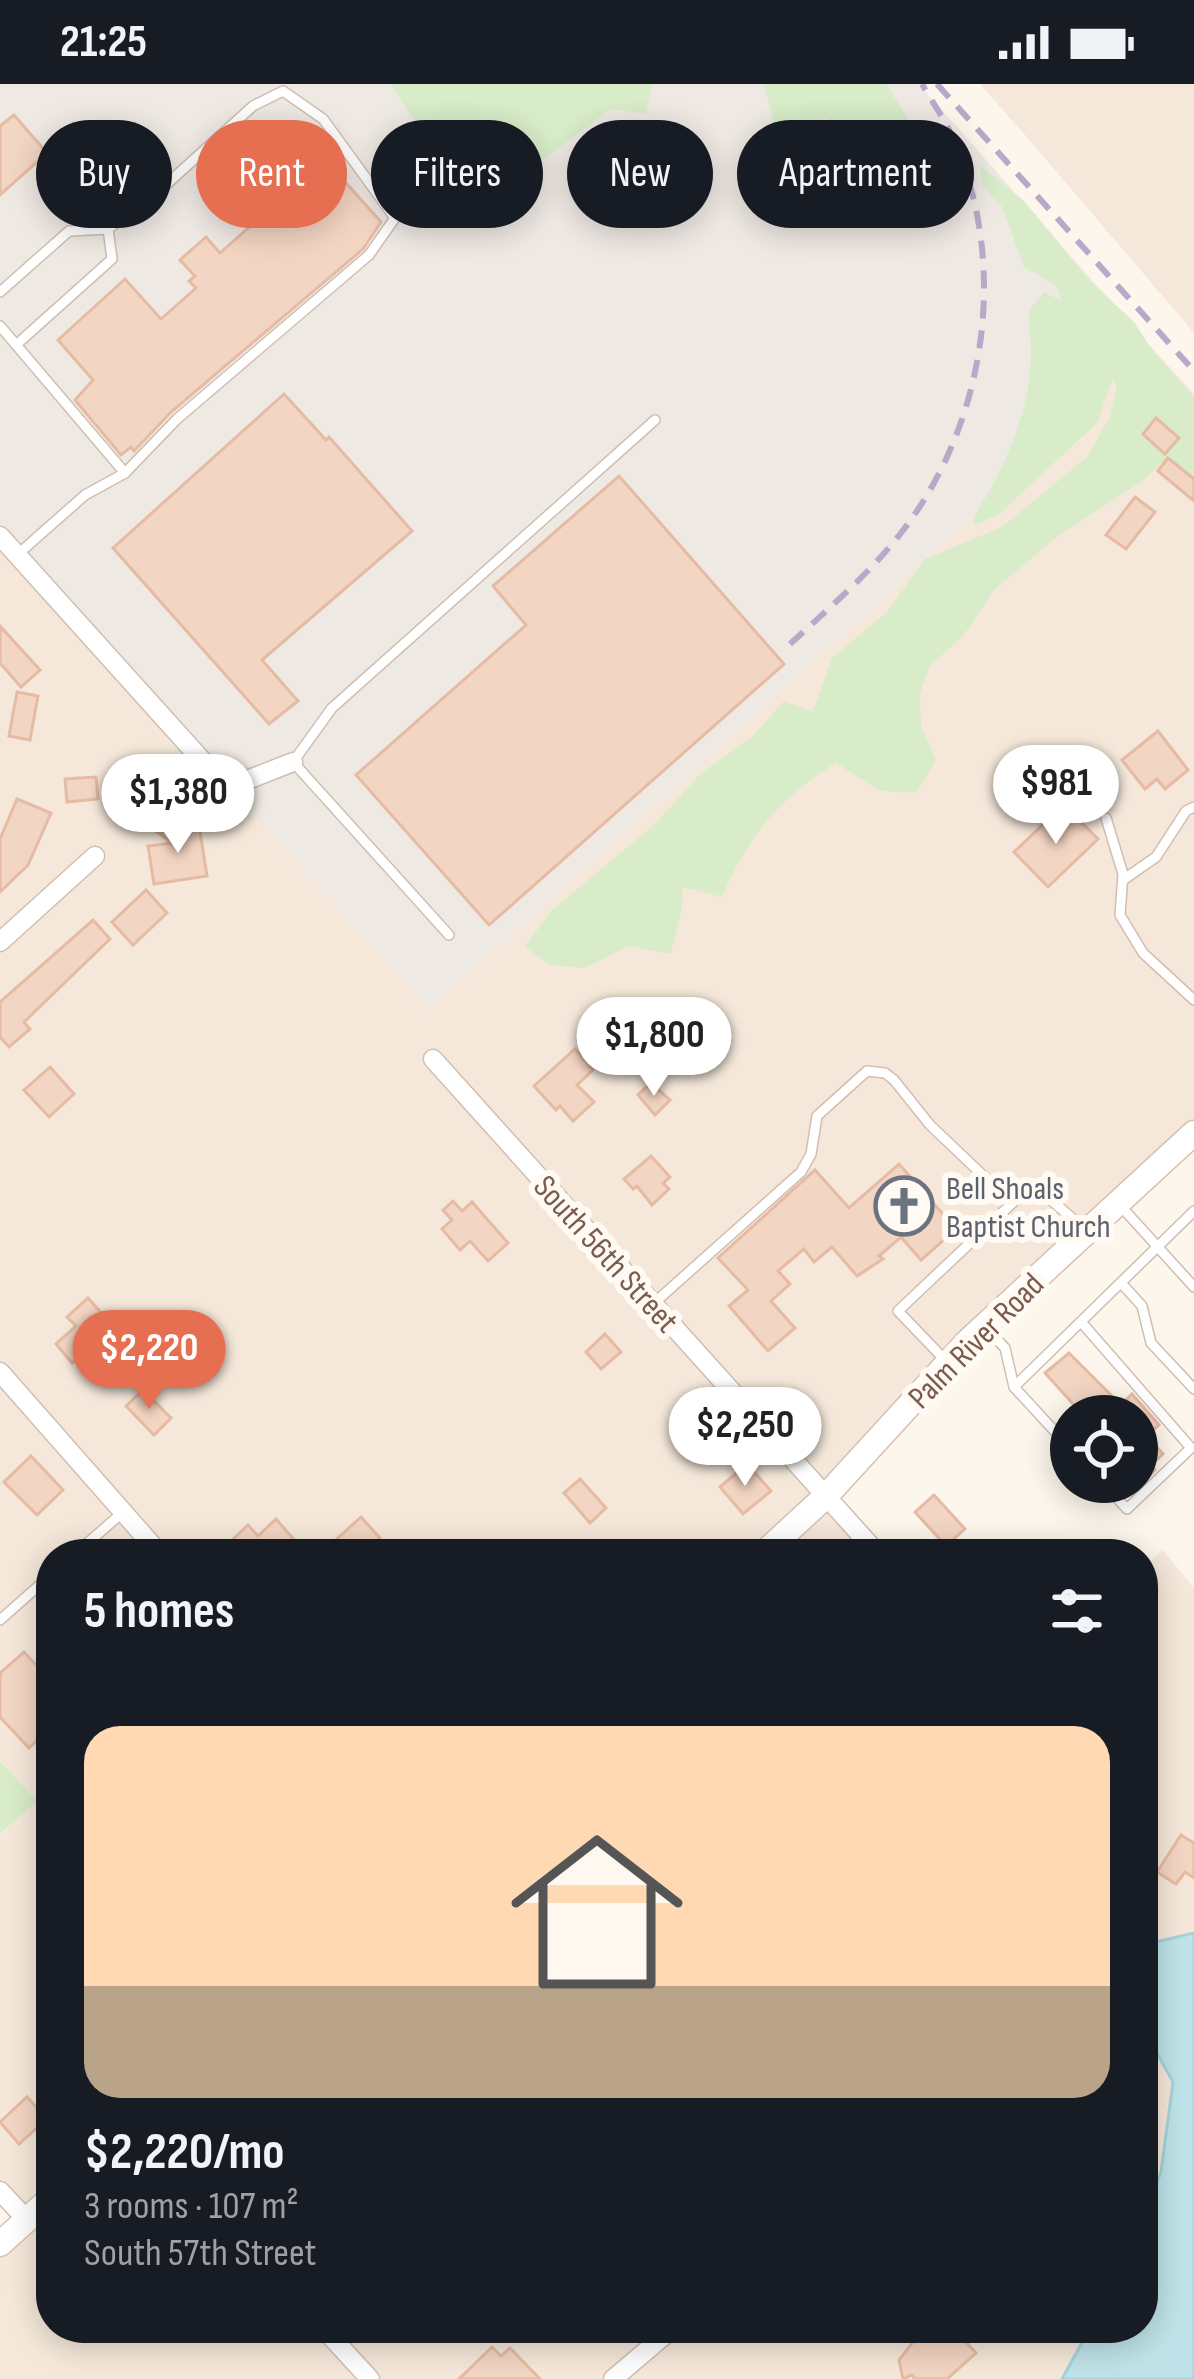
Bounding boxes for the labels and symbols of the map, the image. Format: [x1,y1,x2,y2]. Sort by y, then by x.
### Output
pin: $981 [985,745,1127,847]
pin: $1,380 [80,754,276,856]
pin: $1,800 [556,997,752,1099]
street label: South 56th Street [524,1167,687,1341]
place label: Bell Shoals Baptist Church [946,1169,1111,1247]
church icon: Bell Shoals Baptist Church [873,1175,935,1237]
street label: Palm River Road [900,1265,1053,1418]
pin: $2,220 [51,1310,247,1412]
pin: $2,250 [647,1387,843,1489]

